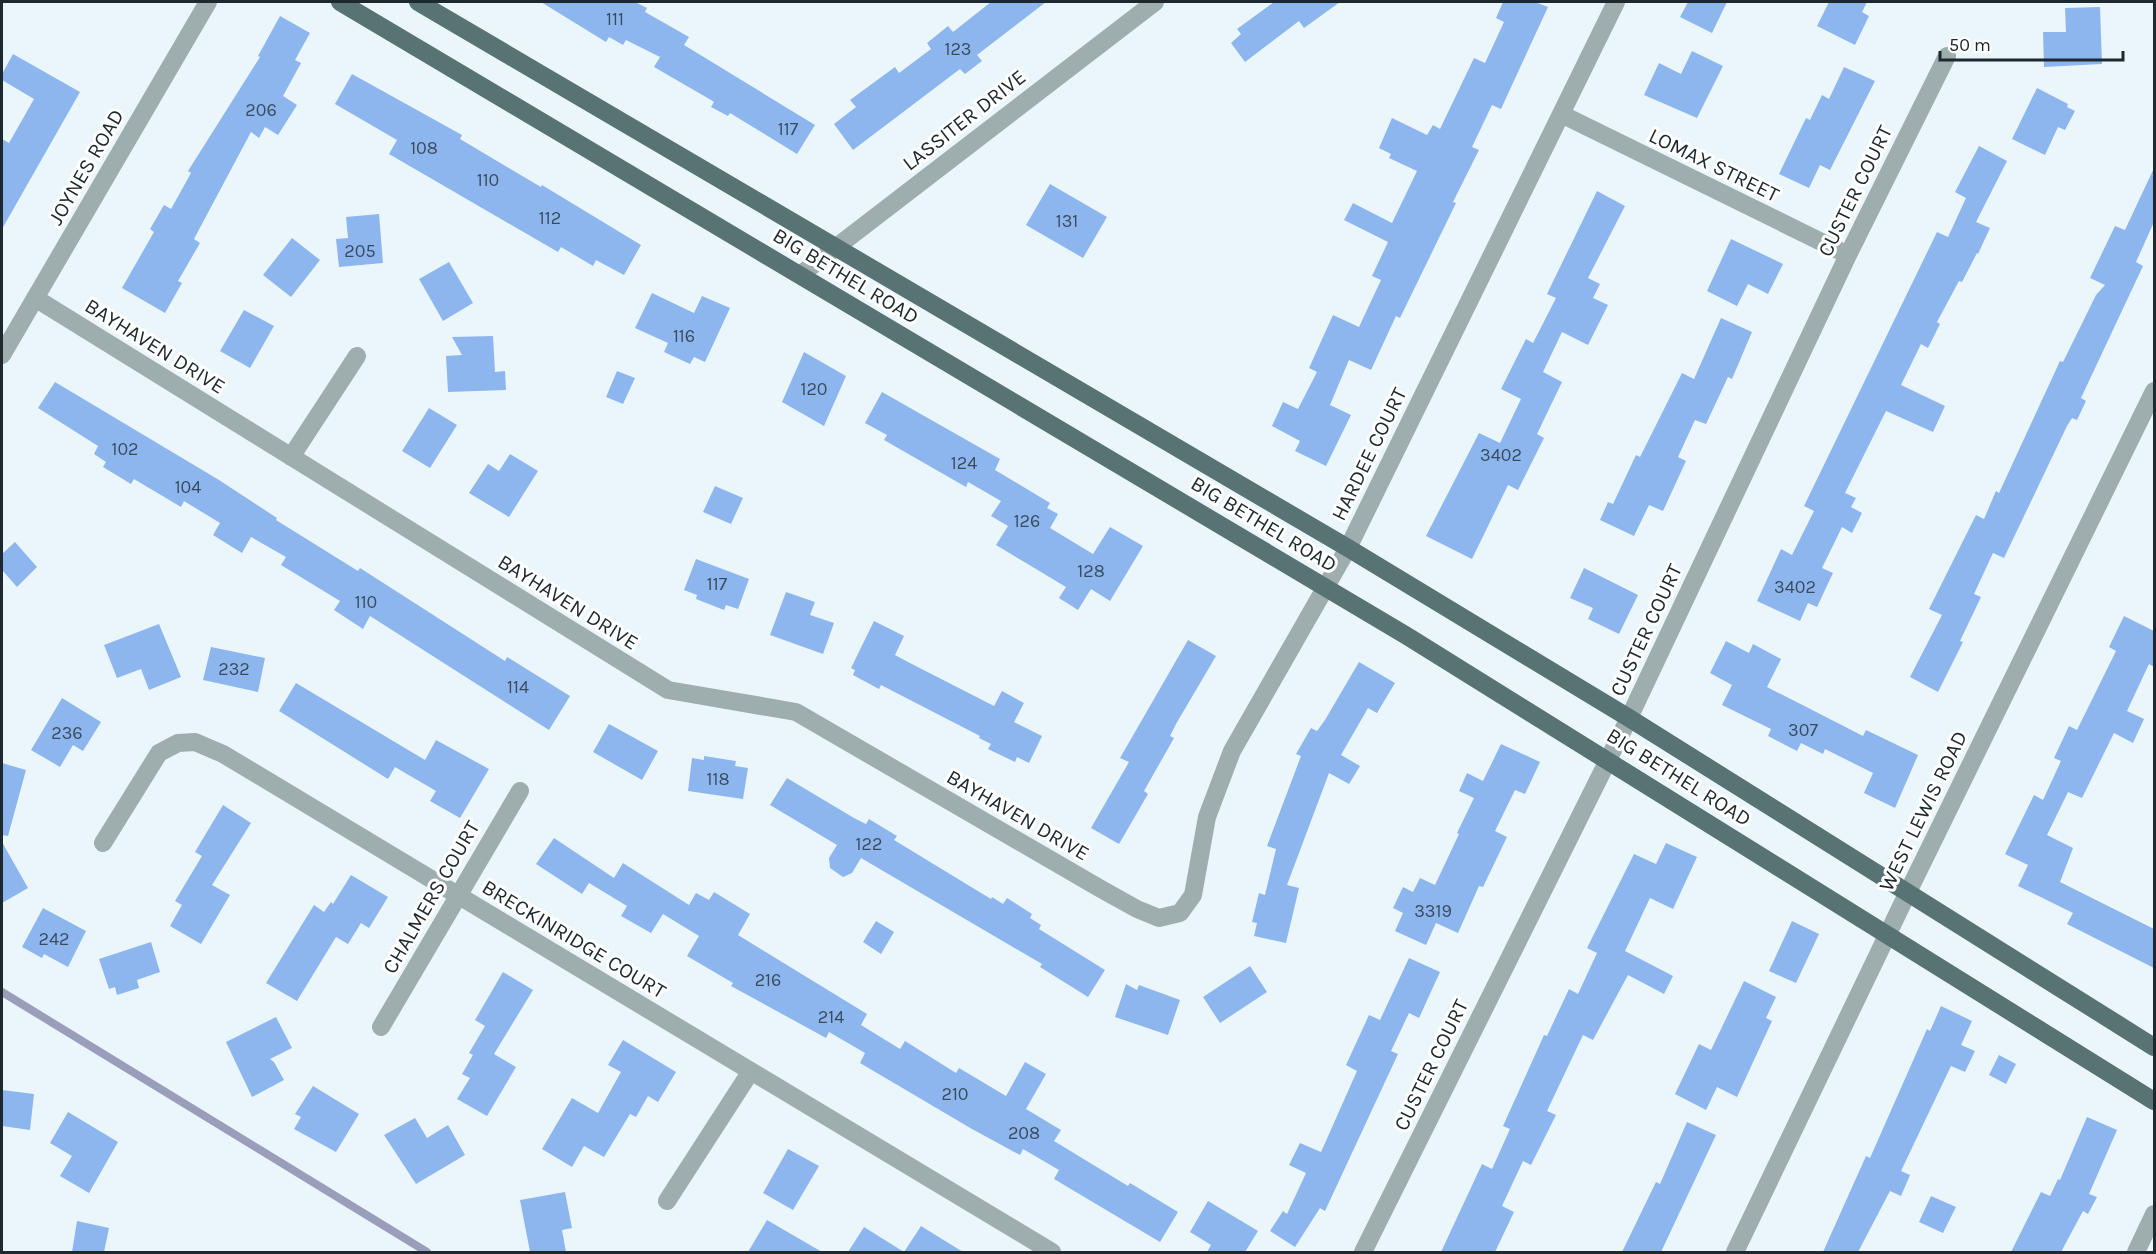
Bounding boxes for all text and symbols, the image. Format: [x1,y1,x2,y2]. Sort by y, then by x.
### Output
house number: 111 [606,8,624,30]
scale bar [1940,24,2123,62]
text: 50 m [1949,34,1991,56]
house number: 123 [944,38,972,60]
street label: LASSITER DRIVE [898,65,1030,175]
house number: 206 [245,99,277,121]
street label: JOYNES ROAD [43,105,129,229]
house number: 117 [778,118,799,140]
street label: CUSTER COURT [1813,121,1897,261]
street label: LOMAX STREET [1645,123,1783,207]
house number: 108 [410,137,438,159]
house number: 110 [477,169,499,191]
house number: 112 [539,207,561,229]
house number: 131 [1056,210,1078,232]
street label: BIG BETHEL ROAD [769,223,923,329]
house number: 205 [344,240,376,262]
street label: BAYHAVEN DRIVE [81,293,229,399]
house number: 116 [673,325,695,347]
house number: 120 [800,378,828,400]
street label: HARDEE COURT [1326,383,1412,524]
house number: 102 [111,438,139,460]
house number: 3402 [1480,444,1522,466]
house number: 124 [951,452,977,474]
street label: BIG BETHEL ROAD [1187,471,1341,577]
house number: 104 [175,476,201,498]
house number: 126 [1014,510,1040,532]
street label: BAYHAVEN DRIVE [494,549,642,655]
house number: 128 [1077,560,1105,582]
street label: CUSTER COURT [1605,560,1687,700]
house number: 117 [707,573,728,595]
house number: 3402 [1774,576,1816,598]
house number: 110 [355,591,377,613]
house number: 232 [218,658,250,680]
house number: 114 [507,676,529,698]
house number: 307 [1788,719,1818,741]
house number: 236 [51,722,83,744]
street label: BIG BETHEL ROAD [1602,723,1756,831]
street label: WEST LEWIS ROAD [1874,727,1972,895]
street label: BAYHAVEN DRIVE [942,764,1094,866]
house number: 118 [707,768,729,790]
street label: CHALMERS COURT [377,816,485,978]
house number: 122 [856,833,882,855]
street label: BRECKINRIDGE COURT [478,875,671,1004]
house number: 3319 [1414,900,1452,922]
house number: 242 [39,928,69,950]
house number: 216 [755,969,781,991]
street label: CUSTER COURT [1389,995,1473,1135]
house number: 214 [818,1006,844,1028]
house number: 210 [941,1083,969,1105]
house number: 208 [1008,1122,1040,1144]

